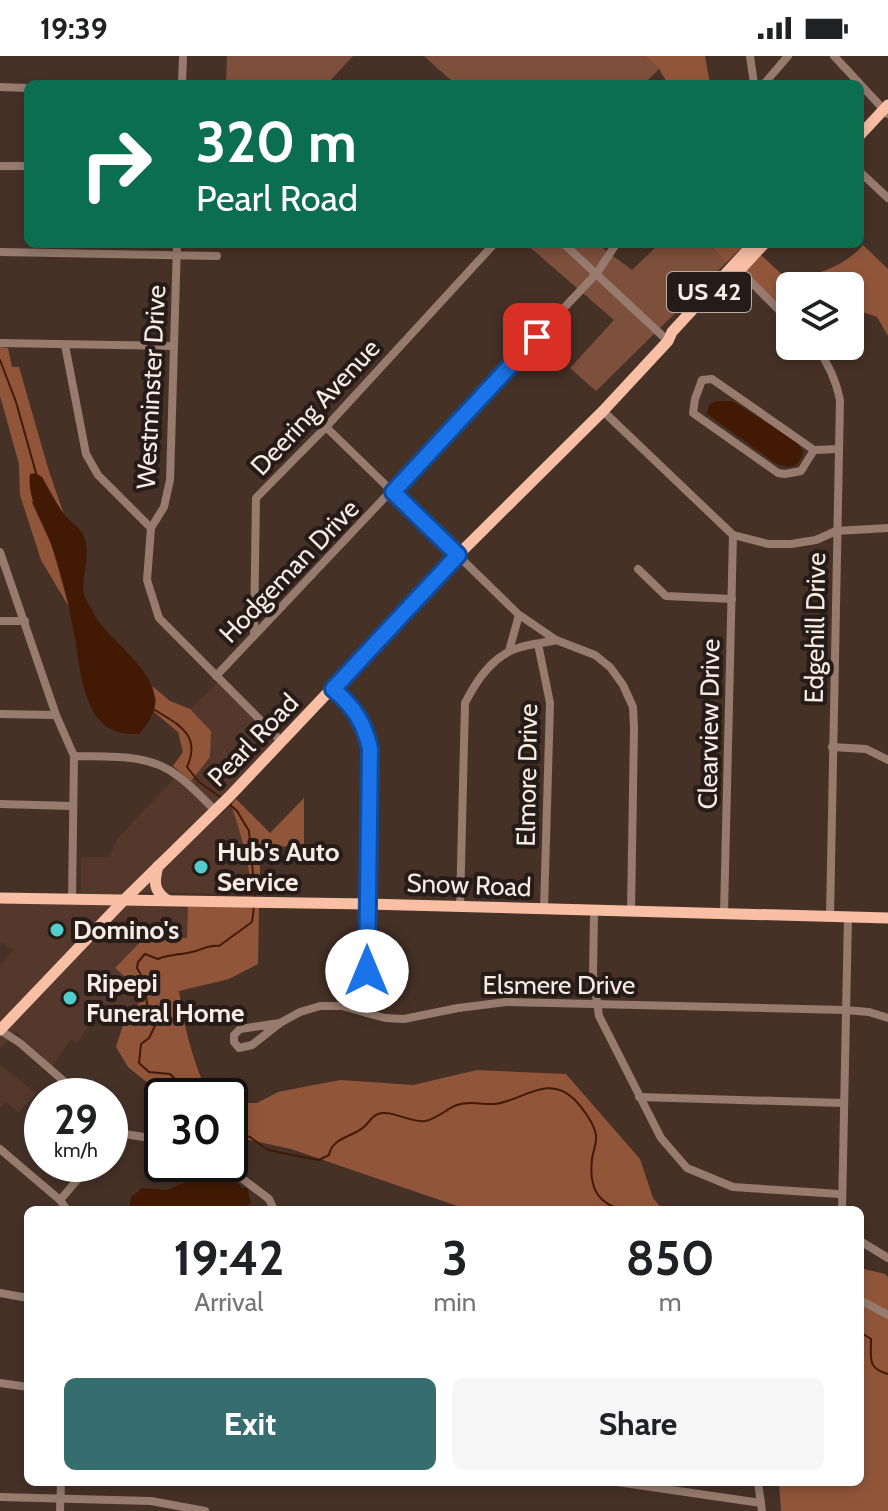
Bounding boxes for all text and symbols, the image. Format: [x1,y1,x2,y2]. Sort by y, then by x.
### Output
text: 19:39 [40,10,108,47]
text: 320 m [196,108,357,176]
icon: right [64,112,168,216]
text: Pearl Road [196,176,358,220]
road number: US 42 [667,272,751,312]
map controls [776,272,864,360]
button: layers [776,272,864,360]
street label: Westminster Drive [130,284,172,490]
pin [503,303,571,371]
icon: arrive [515,315,559,359]
street label: Deering Avenue [244,332,386,482]
street label: Hodgeman Drive [213,493,365,649]
street label: Edgehill Drive [798,552,832,704]
street label: Clearview Drive [692,638,726,810]
street label: Pearl Road [201,687,305,793]
street label: Elmore Drive [510,703,544,847]
place label: Hub's Auto Service [217,836,340,898]
marker: Hub's Auto Service [192,858,210,876]
street label: Snow Road [406,867,532,903]
place label: Domino's [73,914,179,946]
marker: Domino's [48,921,66,939]
position arrow [325,929,409,1013]
place label: Ripepi Funeral Home [86,967,244,1029]
street label: Elsmere Drive [483,969,635,1001]
marker: Ripepi Funeral Home [61,989,79,1007]
speed limit sign: 30 [144,1078,248,1182]
text: 29 [54,1095,98,1144]
text: km/h [54,1138,98,1162]
text: 19:42 [173,1229,284,1287]
text: 3 [442,1229,468,1287]
text: 850 [626,1229,715,1287]
text: Arrival [194,1286,263,1318]
text: min [434,1286,476,1318]
text: m [659,1286,682,1318]
button: Exit [64,1378,436,1470]
button: Share [452,1378,824,1470]

